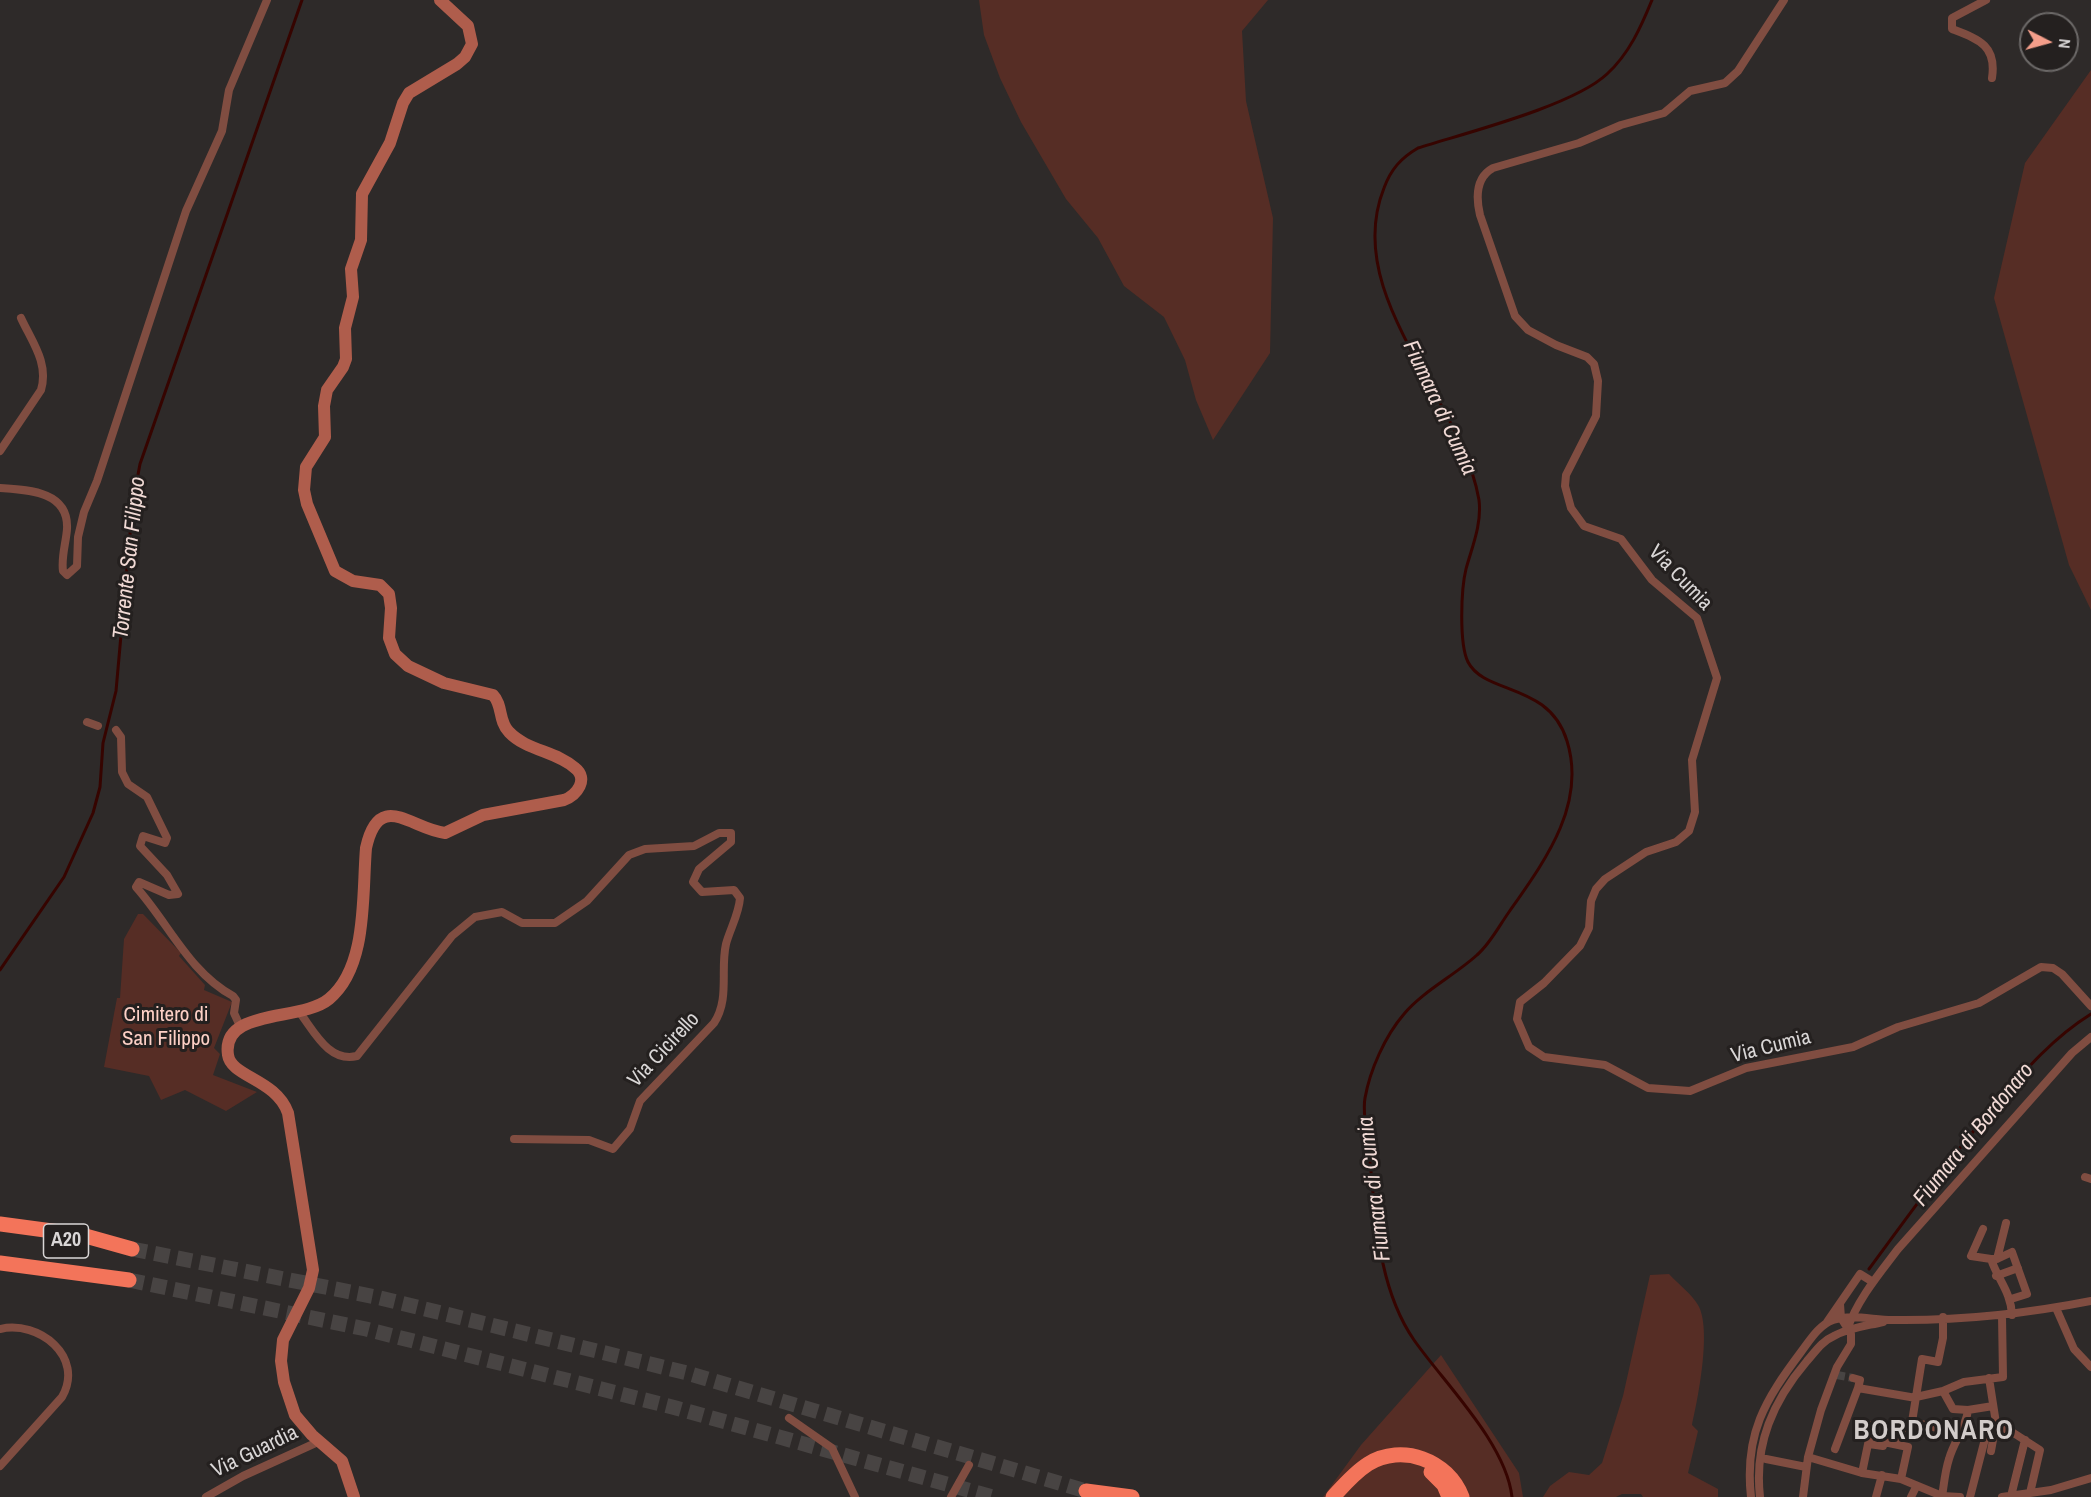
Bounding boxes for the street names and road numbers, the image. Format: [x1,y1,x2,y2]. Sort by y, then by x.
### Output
street label: Via Cumia [1643,540,1717,616]
street label: Via Cicirello [623,1007,705,1093]
street label: Via Cumia [1729,1025,1813,1069]
road number: A20 [44,1224,88,1258]
street label: Via Guardia [208,1420,302,1484]

